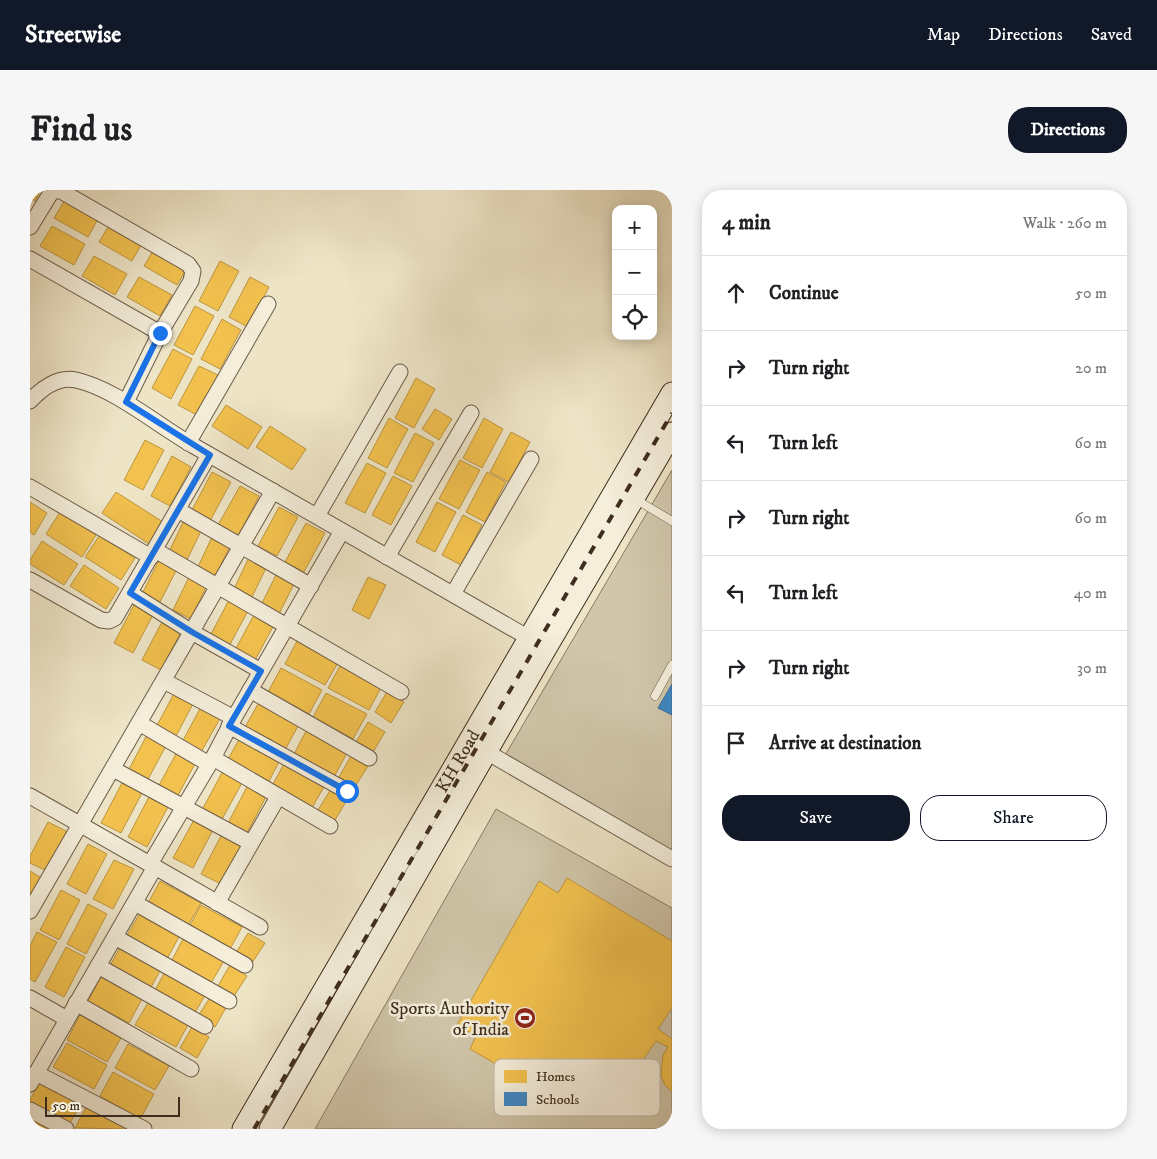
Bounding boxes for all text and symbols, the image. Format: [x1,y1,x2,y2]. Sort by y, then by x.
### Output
text: Streetwise [25,20,121,50]
text: Map [927,24,960,46]
text: Directions [988,24,1063,46]
text: Saved [1091,24,1132,46]
button: Directions [1008,107,1127,153]
text: Find us [30,108,132,152]
map controls [612,205,657,340]
button: + [612,205,657,250]
text: 4 min [722,210,771,236]
text: Walk · 260 m [1023,213,1107,233]
button: − [612,250,657,295]
icon: ahead [722,279,750,307]
text: Continue [769,282,839,305]
text: 50 m [1075,283,1107,303]
button: locate [612,295,657,340]
route end [149,322,172,345]
icon: right [722,354,750,382]
text: Turn right [769,357,849,380]
text: 20 m [1075,358,1107,378]
icon: left [722,429,750,457]
text: Turn left [769,432,838,455]
text: 60 m [1075,433,1107,453]
icon: right [722,504,750,532]
text: Turn right [769,507,849,530]
text: 60 m [1075,508,1107,528]
icon: left [722,579,750,607]
text: Turn left [769,582,838,605]
text: 40 m [1074,583,1107,603]
icon: right [722,654,750,682]
text: Turn right [769,657,849,680]
text: 30 m [1077,658,1107,678]
street label: KH Road [432,726,485,797]
icon: arrive [722,729,750,757]
text: Arrive at destination [769,732,921,755]
route start [336,780,359,803]
button: Save [722,795,910,841]
button: Share [920,795,1107,841]
place label: Sports Authority of India [390,998,509,1041]
sports icon: Sports Authority of India [513,1006,537,1030]
legend [494,1059,660,1116]
text: Homes [536,1068,576,1086]
text: Schools [536,1091,579,1109]
scale bar [45,1094,180,1117]
text: 50 m [52,1097,80,1115]

